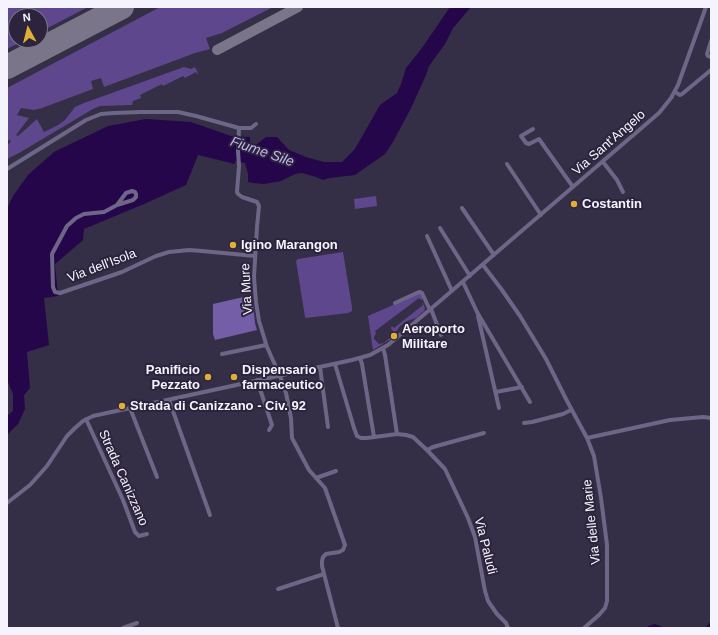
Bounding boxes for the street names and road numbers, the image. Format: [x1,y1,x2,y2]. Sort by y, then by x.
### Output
street label: Via Sant'Angelo [569,107,649,179]
street label: Via dell'Isola [65,246,139,286]
street label: Via Mure [238,263,256,315]
street label: Strada Canizzano [95,428,151,528]
street label: Via delle Marie [580,479,604,565]
street label: Via Paludi [470,516,500,576]

